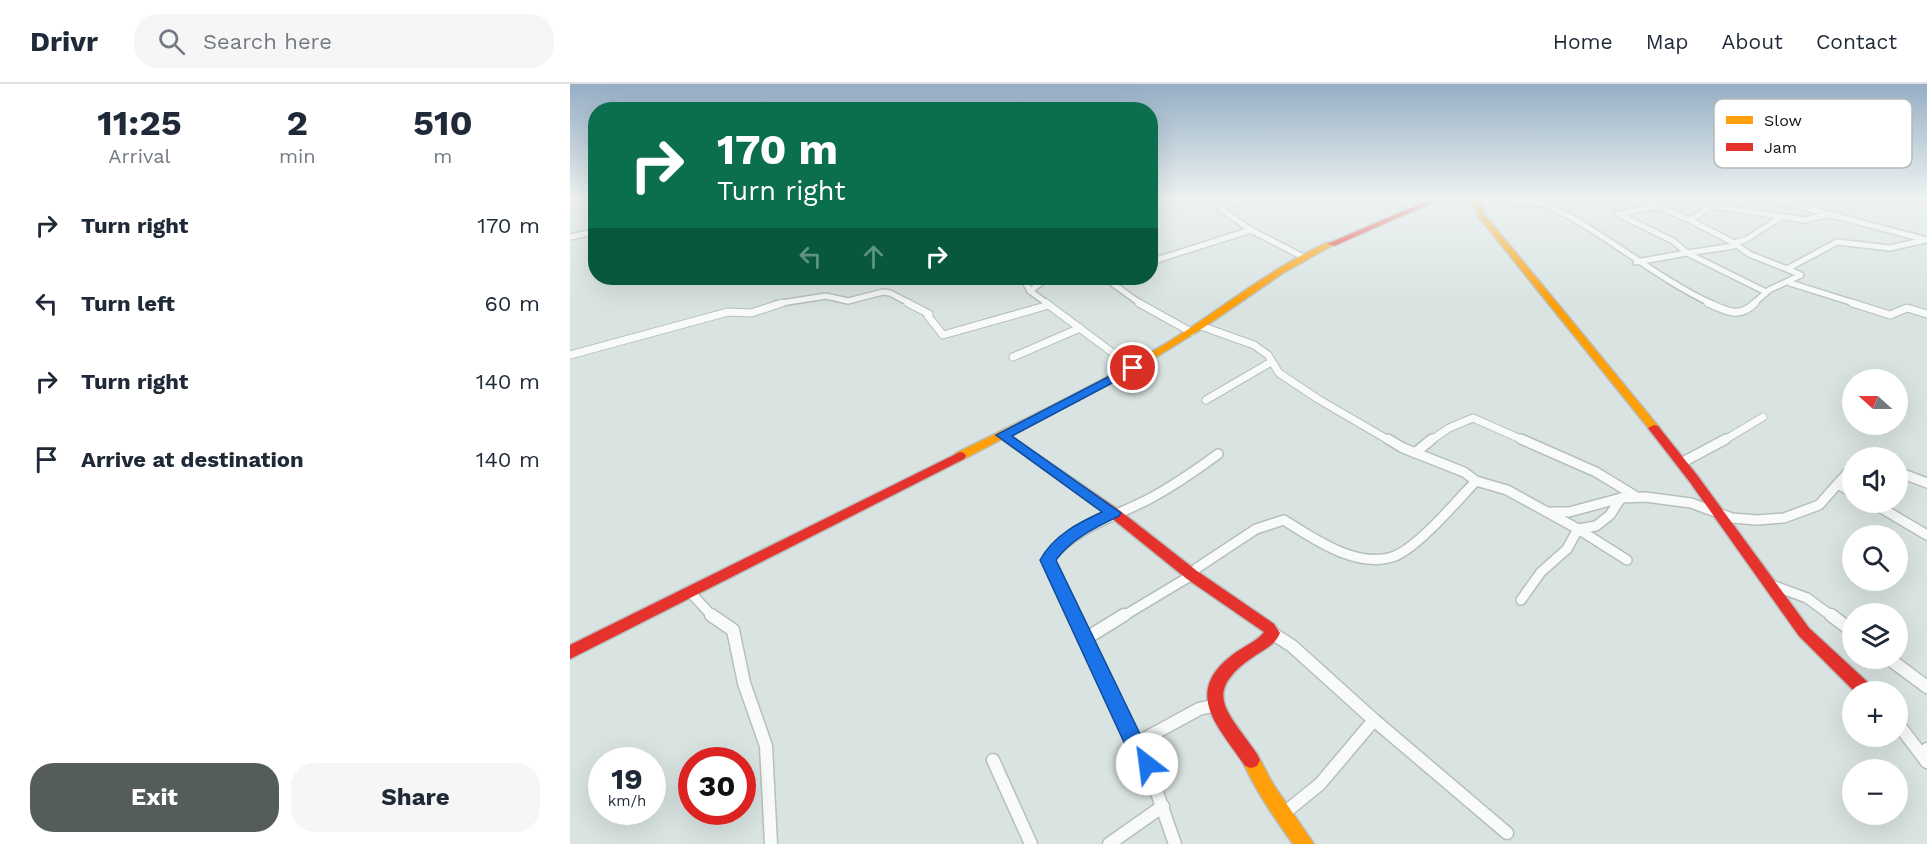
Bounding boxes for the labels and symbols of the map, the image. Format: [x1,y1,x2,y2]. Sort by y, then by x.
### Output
legend [1714,99,1912,168]
text: Slow [1764,111,1802,130]
text: Jam [1764,138,1797,157]
pin [1107,342,1158,393]
north arrow [1842,369,1908,435]
position arrow [1115,732,1179,796]
speed limit sign: 30 [678,747,756,825]

